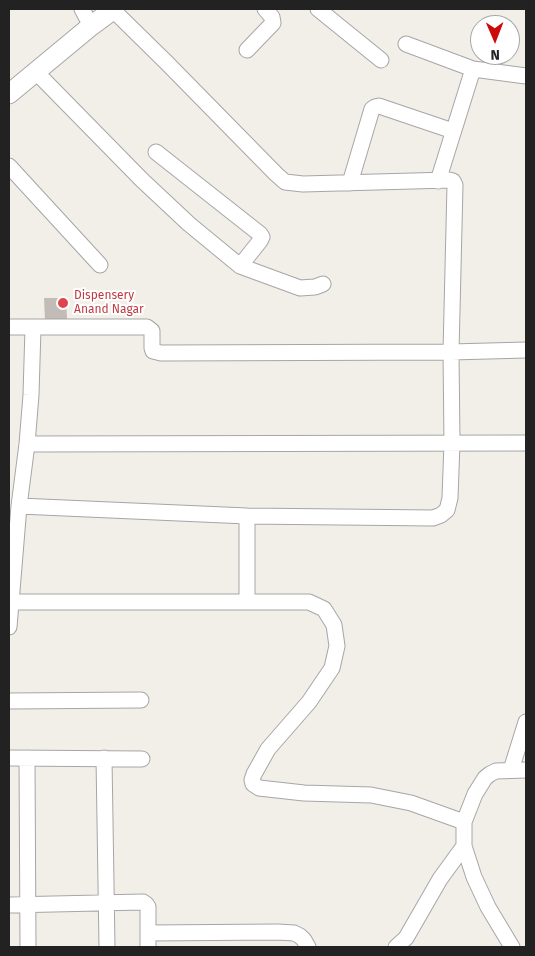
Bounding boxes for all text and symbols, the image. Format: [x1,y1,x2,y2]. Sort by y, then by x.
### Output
north arrow [470,15,520,65]
text: N [490,46,500,63]
place label: Dispensery Anand Nagar [74,289,144,317]
marker: Dispensery Anand Nagar [56,296,70,310]

